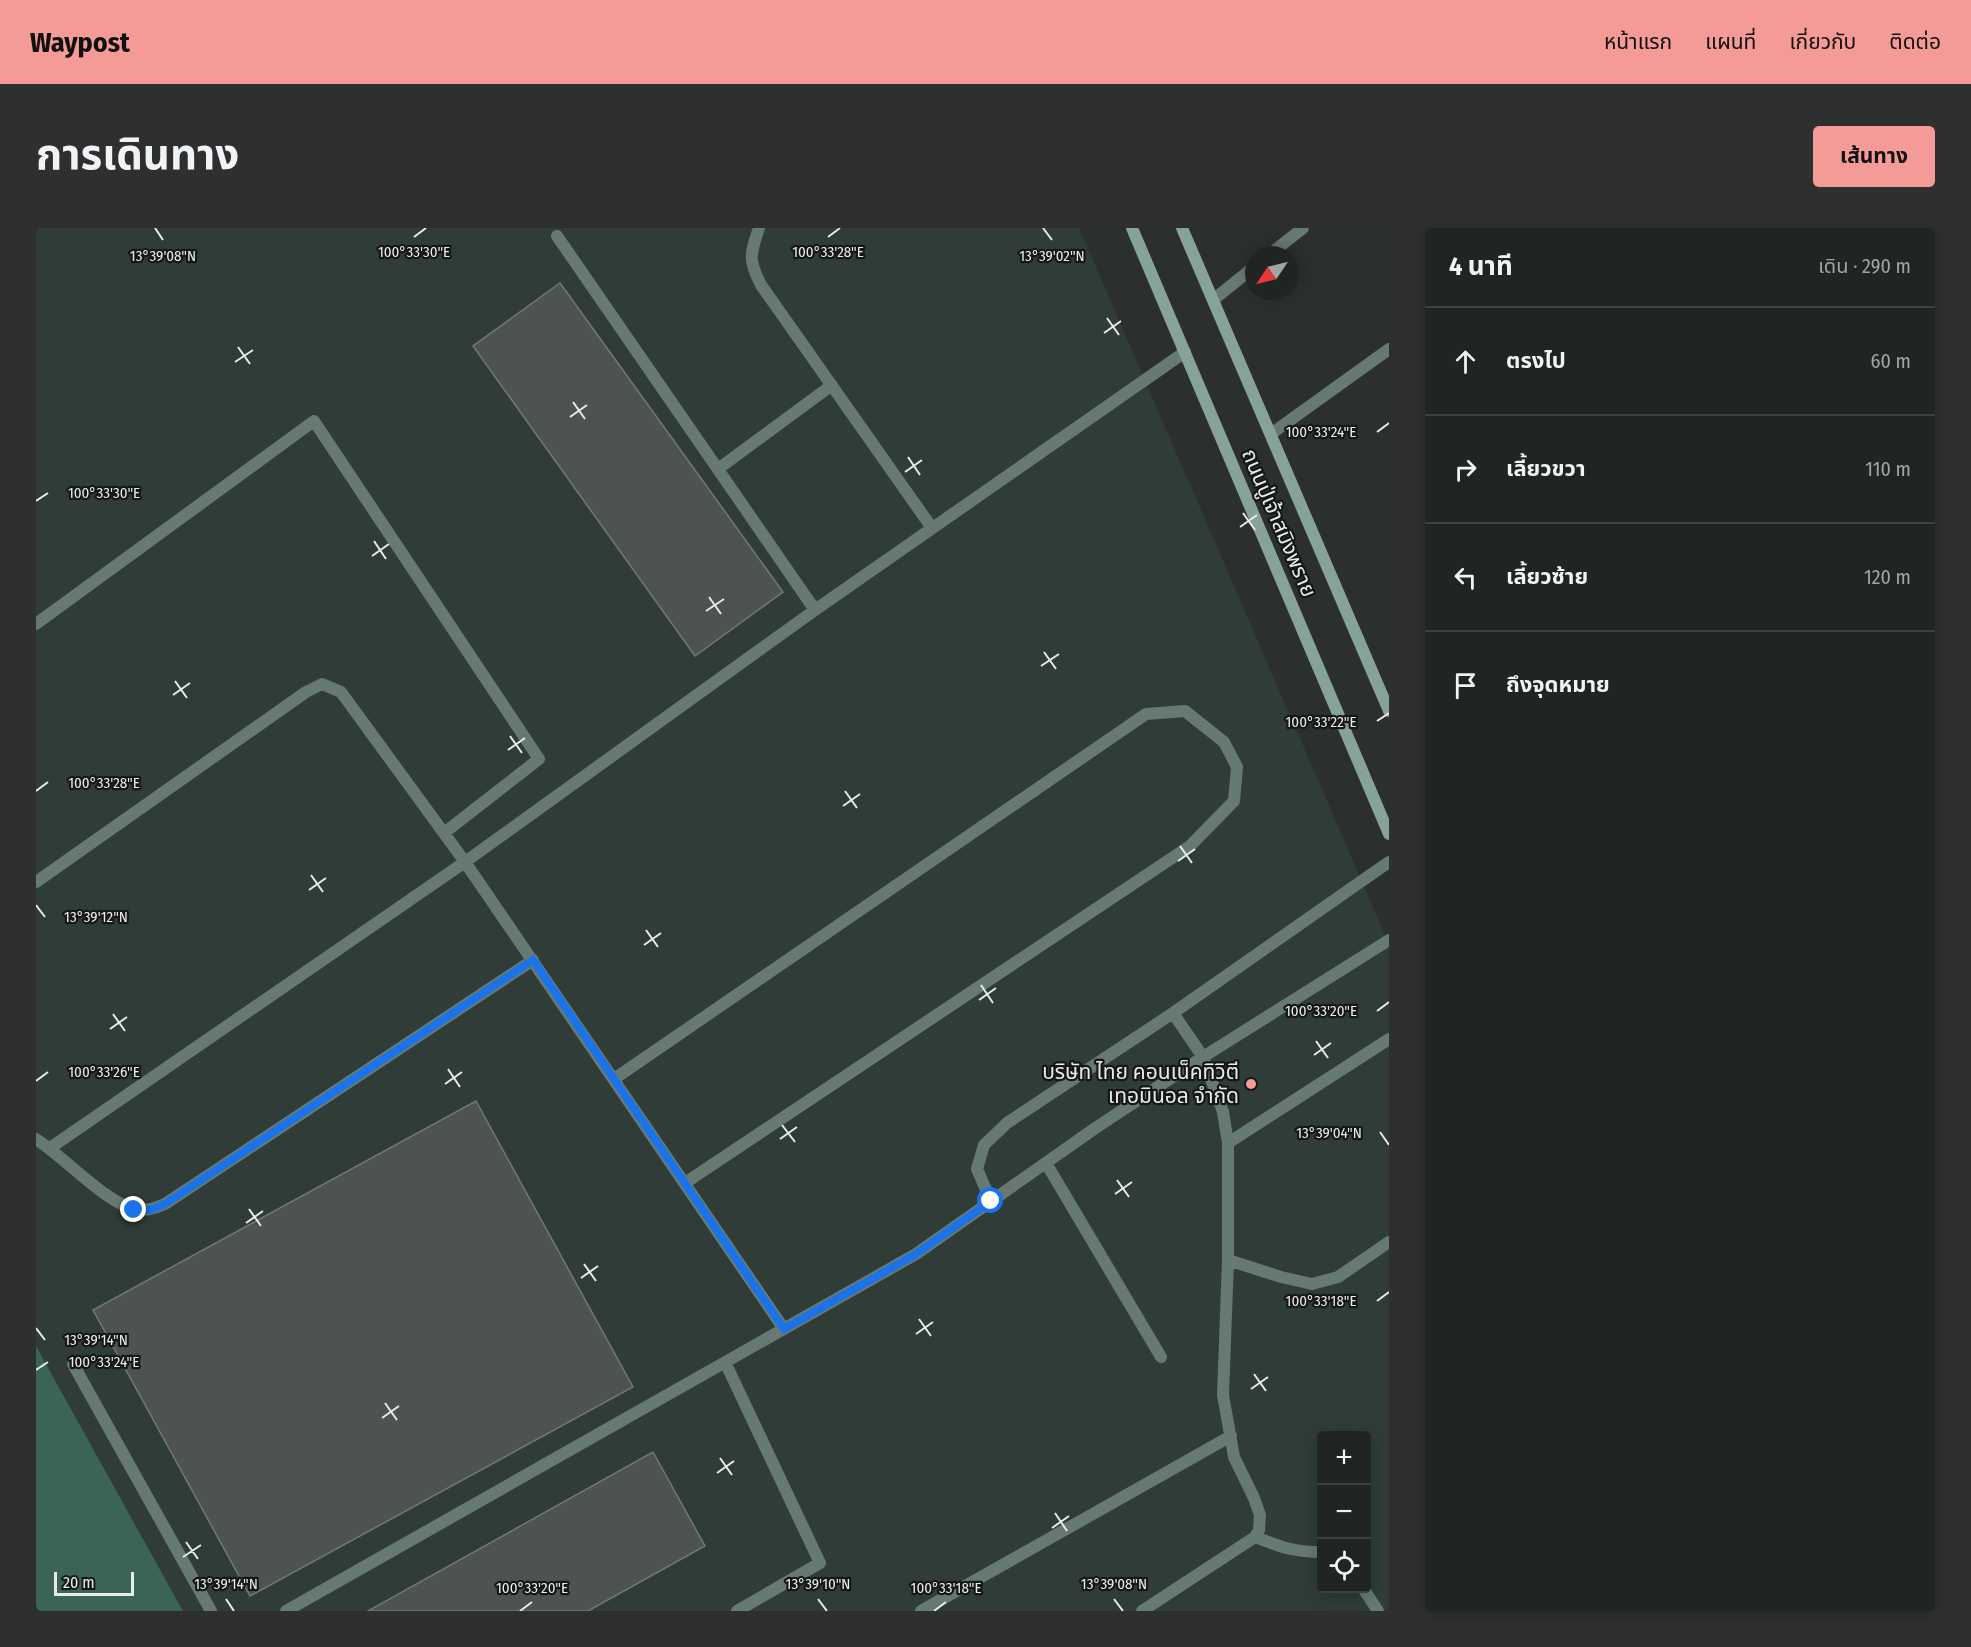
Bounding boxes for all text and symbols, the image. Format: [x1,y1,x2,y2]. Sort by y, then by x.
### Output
text: Waypost [30,26,130,59]
text: หน้าแรก [1604,29,1672,55]
text: แผนที่ [1705,29,1756,55]
text: เกี่ยวกับ [1789,29,1856,55]
text: ติดต่อ [1889,29,1941,55]
button: เส้นทาง [1813,126,1935,187]
text: การเดินทาง [36,130,239,180]
text: 100°33'30"E [378,243,450,261]
text: 100°33'28"E [792,243,864,261]
north arrow [1245,246,1299,300]
text: 13°39'08"N [130,247,196,265]
text: 13°39'02"N [1019,247,1085,265]
text: 4 นาที [1449,251,1513,282]
text: เดิน · 290 m [1818,254,1911,278]
icon: ahead [1449,345,1482,378]
text: ตรงไป [1506,347,1566,374]
text: 60 m [1871,349,1911,373]
text: 100°33'24"E [1286,423,1356,441]
street label: ถนนปู่เจ้าสมิงพราย [1236,445,1322,601]
icon: right [1449,453,1482,486]
text: เลี้ยวขวา [1506,455,1586,482]
text: 110 m [1865,457,1911,481]
text: 100°33'30"E [68,484,140,502]
icon: left [1449,561,1482,594]
text: เลี้ยวซ้าย [1506,563,1588,590]
text: 120 m [1864,565,1911,589]
icon: arrive [1449,669,1482,702]
text: ถึงจุดหมาย [1506,671,1610,698]
text: 100°33'22"E [1285,713,1357,731]
text: 100°33'28"E [68,774,140,792]
text: 13°39'12"N [64,908,128,926]
text: 100°33'20"E [1285,1002,1357,1020]
place label: บริษัท ไทย คอนเน็คทิวิตี เทอมินอล จำกัด [1042,1059,1239,1109]
text: 100°33'26"E [68,1063,140,1081]
marker: บริษัท ไทย คอนเน็คทิวิตี เทอมินอล จำกัด [1244,1077,1258,1091]
text: 13°39'04"N [1296,1124,1362,1142]
route start [977,1187,1003,1213]
route end [120,1196,146,1222]
text: 100°33'18"E [1286,1292,1356,1310]
text: 13°39'14"N [64,1331,128,1349]
text: 100°33'24"E [69,1353,139,1371]
map controls [1317,1431,1371,1593]
button: + [1317,1431,1371,1485]
button: − [1317,1485,1371,1539]
button: locate [1317,1539,1371,1593]
scale bar [54,1569,134,1596]
text: 20 m [63,1573,94,1592]
text: 13°39'14"N [194,1575,258,1593]
text: 13°39'10"N [786,1575,850,1593]
text: 13°39'08"N [1081,1575,1147,1593]
text: 100°33'20"E [496,1579,568,1597]
text: 100°33'18"E [911,1579,981,1597]

